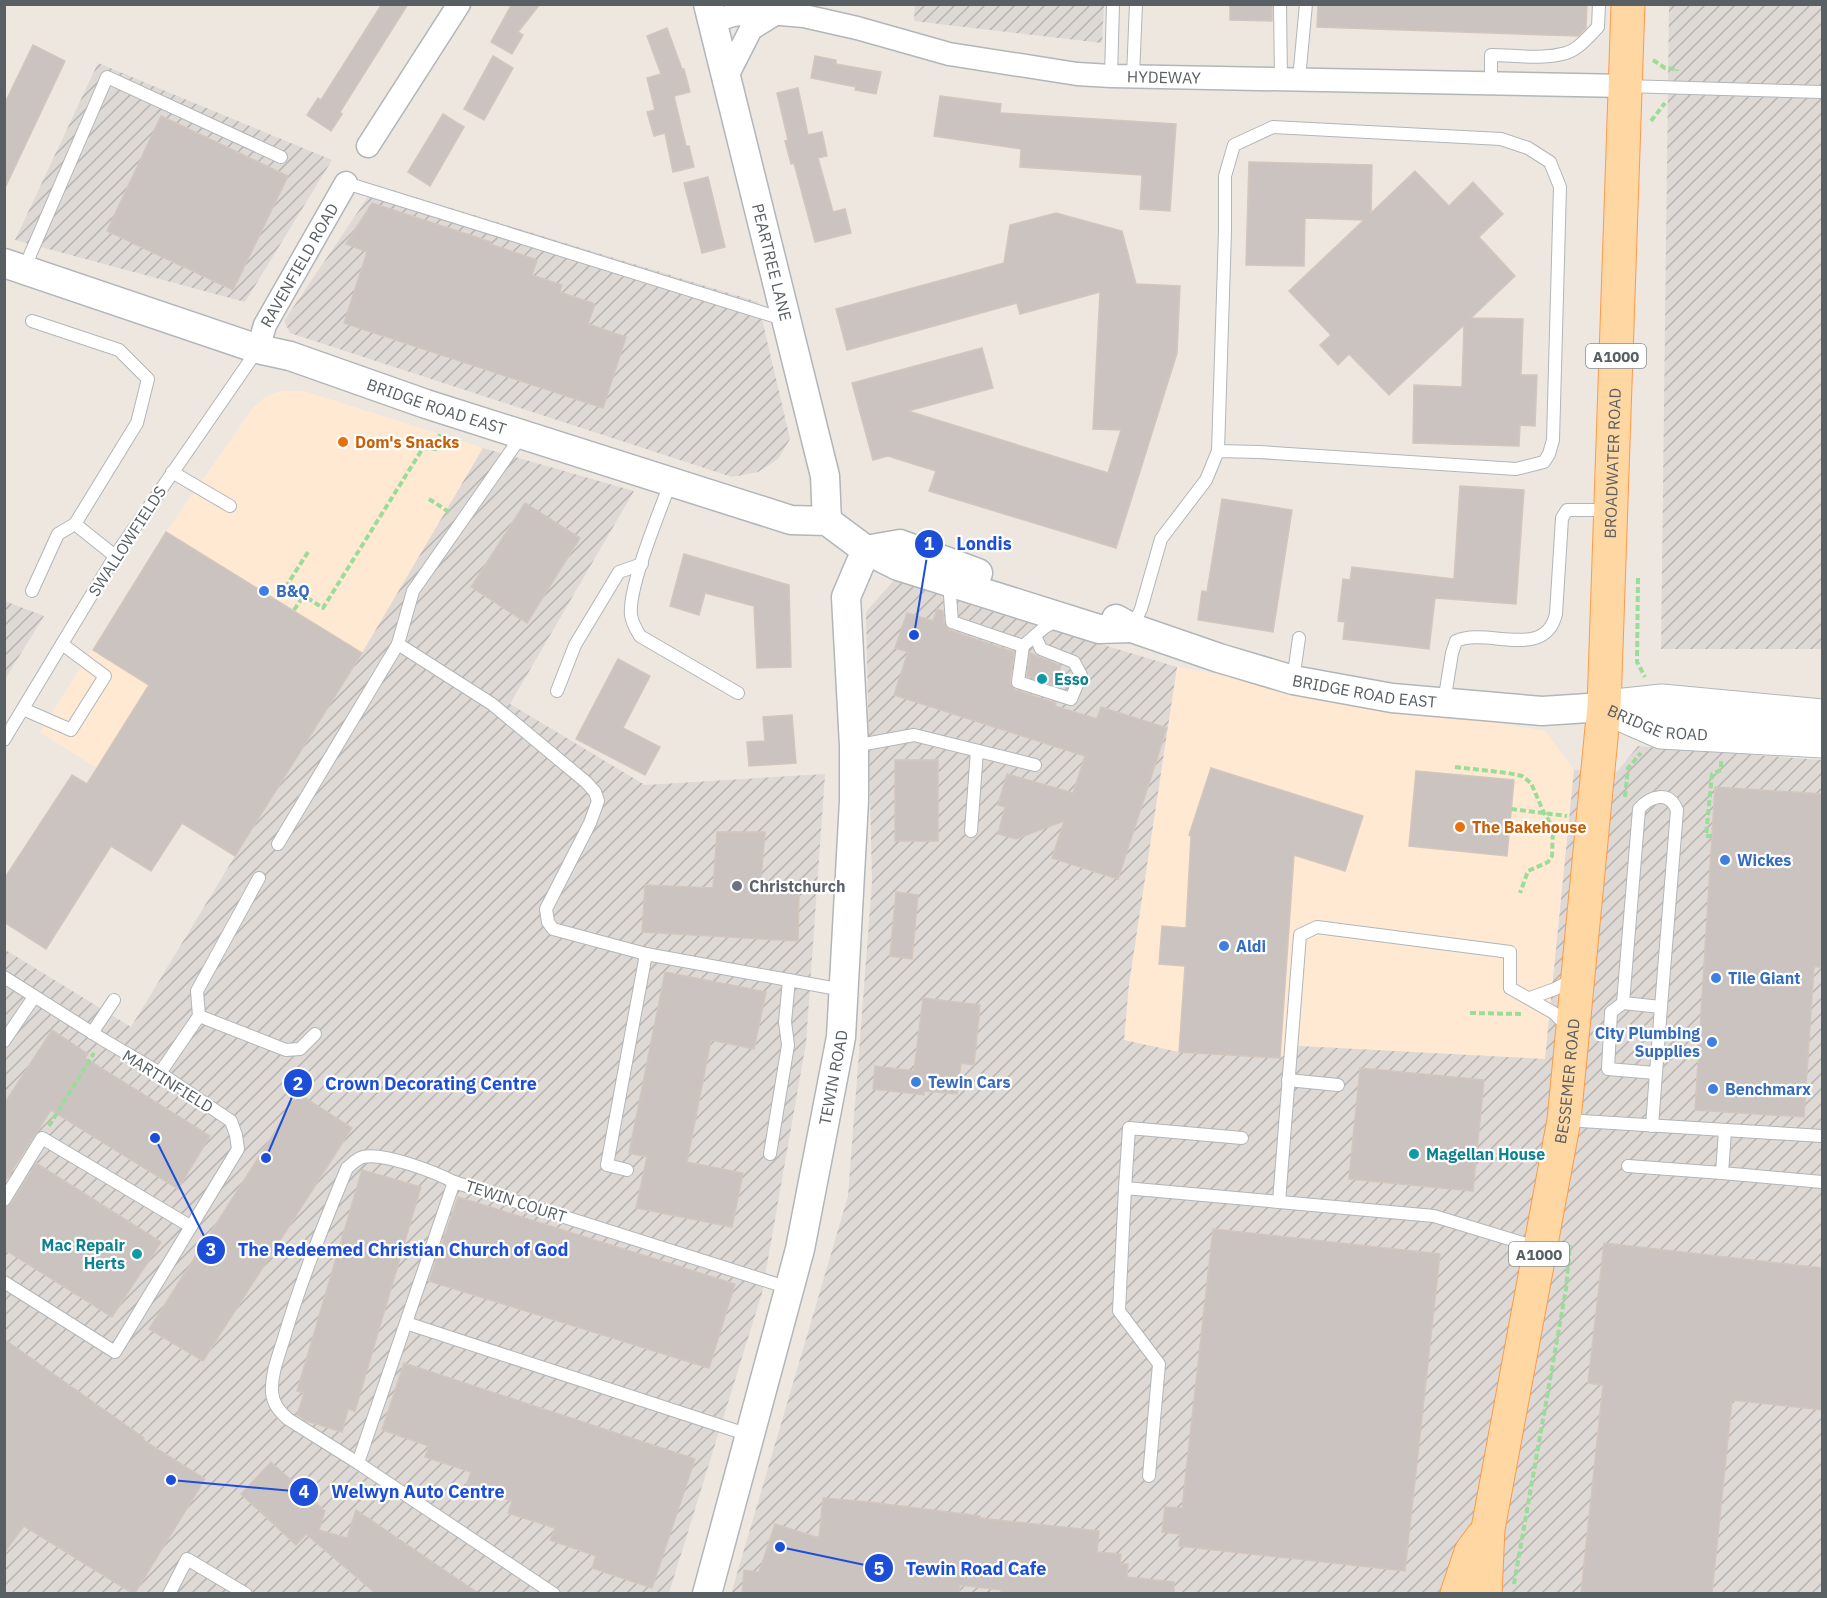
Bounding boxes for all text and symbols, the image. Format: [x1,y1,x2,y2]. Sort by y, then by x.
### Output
street label: HYDEWAY [1127,66,1202,88]
street label: RAVENFIELD ROAD [256,199,342,331]
street label: PEARTREE LANE [748,201,796,323]
road number: A1000 [1586,344,1646,368]
street label: BRIDGE ROAD EAST [364,374,509,439]
street label: BROADWATER ROAD [1600,387,1625,539]
place label: Dom's Snacks [355,432,459,452]
marker: Dom's Snacks [336,435,350,449]
street label: SWALLOWFIELDS [84,482,170,600]
callout: Londis [914,526,1024,562]
text: 1 [924,532,935,555]
text: Londis [956,532,1012,555]
place label: B&Q [276,581,310,601]
marker: B&Q [257,584,271,598]
place label: Esso [1054,669,1089,689]
street label: BRIDGE ROAD EAST [1291,670,1437,712]
marker: Esso [1035,672,1049,686]
street label: BRIDGE ROAD [1604,700,1708,745]
place label: The Bakehouse [1472,817,1586,837]
marker: The Bakehouse [1453,820,1467,834]
place label: Wickes [1737,850,1791,870]
marker: Wickes [1718,853,1732,867]
place label: Christchurch [749,876,846,896]
marker: Christchurch [730,879,744,893]
place label: Aldi [1236,936,1266,956]
marker: Aldi [1217,939,1231,953]
place label: Tile Giant [1728,968,1800,988]
marker: Tile Giant [1709,971,1723,985]
street label: BESSEMER ROAD [1550,1018,1584,1146]
place label: City Plumbing Supplies [1595,1023,1700,1061]
street label: TEWIN ROAD [814,1029,851,1127]
marker: City Plumbing Supplies [1705,1035,1719,1049]
street label: MARTINFIELD [119,1045,217,1117]
callout: Crown Decorating Centre [283,1065,549,1101]
text: 2 [293,1072,303,1095]
text: Crown Decorating Centre [325,1072,537,1095]
place label: Tewin Cars [928,1072,1011,1092]
marker: Tewin Cars [909,1075,923,1089]
place label: Benchmarx [1725,1079,1811,1099]
marker: Benchmarx [1706,1082,1720,1096]
place label: Magellan House [1426,1144,1545,1164]
marker: Magellan House [1407,1147,1421,1161]
street label: TEWIN COURT [463,1175,569,1227]
callout: The Redeemed Christian Church of God [196,1232,580,1268]
place label: Mac Repair Herts [41,1235,126,1273]
text: 3 [206,1238,216,1261]
text: The Redeemed Christian Church of God [238,1238,568,1261]
road number: A1000 [1509,1242,1569,1266]
marker: Mac Repair Herts [130,1247,144,1261]
callout: Welwyn Auto Centre [289,1474,516,1510]
text: 4 [299,1480,310,1503]
text: Welwyn Auto Centre [331,1480,505,1503]
callout: Tewin Road Cafe [864,1550,1059,1586]
text: 5 [874,1557,885,1580]
text: Tewin Road Cafe [906,1557,1046,1580]

